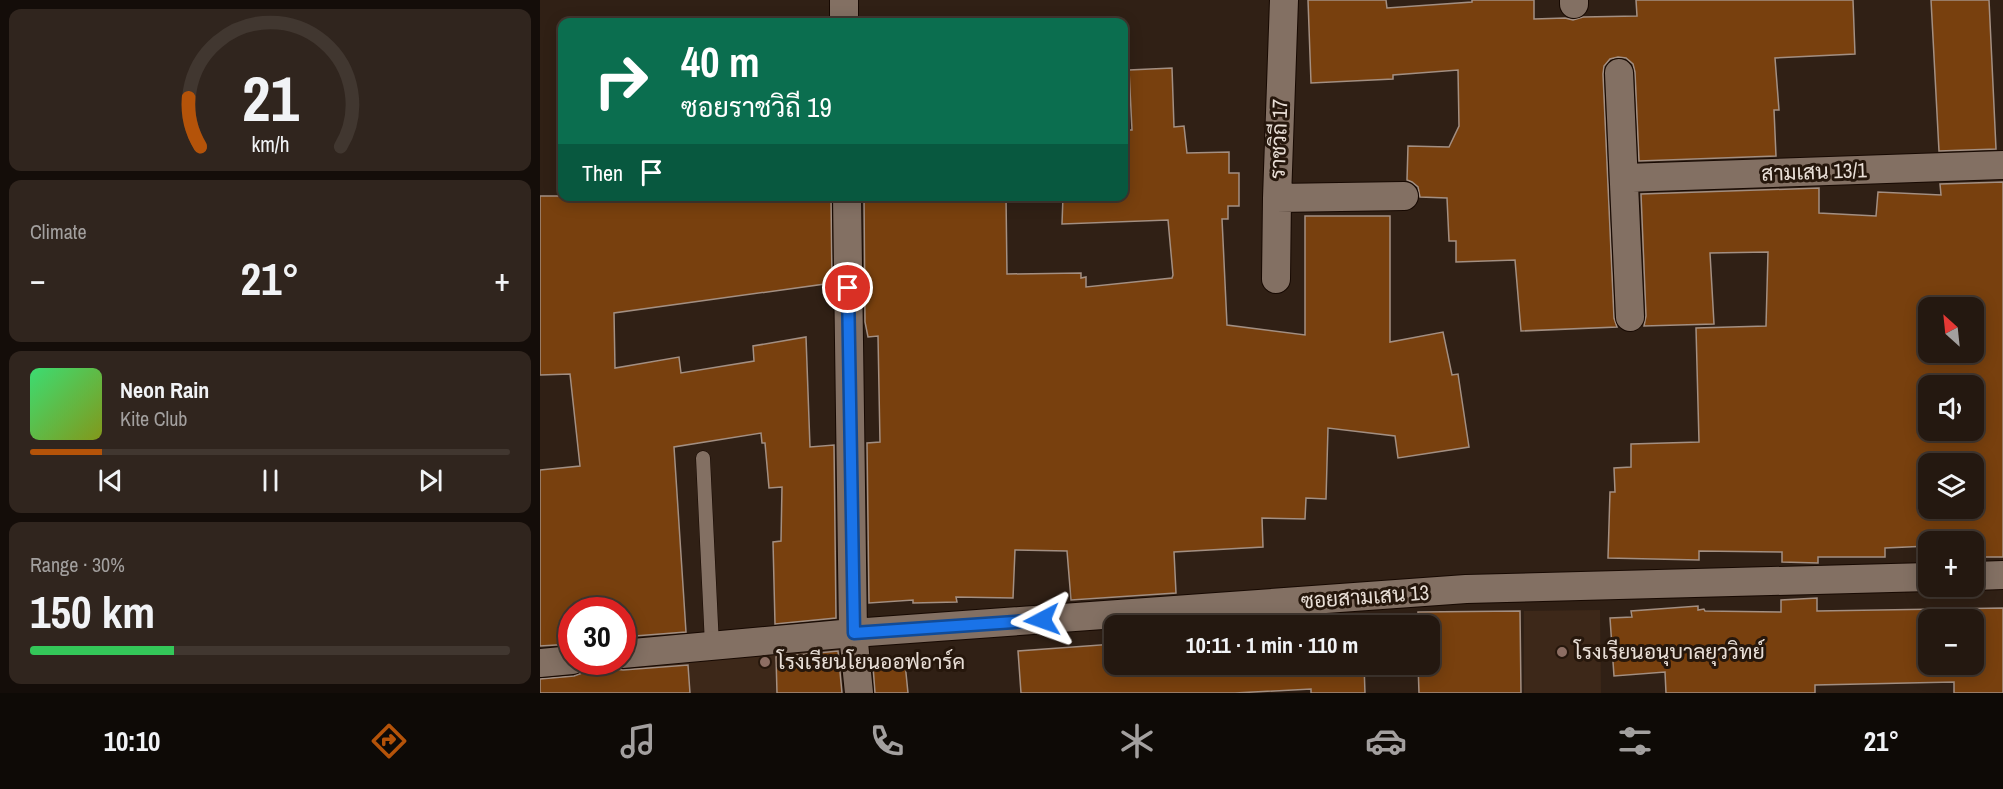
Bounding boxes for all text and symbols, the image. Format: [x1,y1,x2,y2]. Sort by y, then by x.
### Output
text: 40 m [681,34,760,90]
icon: right [582,42,660,120]
text: 21 [242,56,299,140]
text: ซอยราชวิถี 19 [681,89,832,125]
street label: ราชวิถี 17 [1263,99,1294,179]
text: km/h [251,130,289,159]
street label: สามเสน 13/1 [1761,155,1868,188]
icon: arrive [635,156,668,189]
text: Then [582,158,623,188]
text: Climate [30,218,87,245]
text: 21° [240,248,300,309]
text: − [30,257,46,301]
text: + [494,257,510,301]
pin [822,262,873,313]
icon: arrive [831,271,864,304]
north arrow [1918,297,1984,363]
map controls [1918,297,1984,675]
text: Neon Rain [120,375,209,405]
button: sound [1918,375,1984,441]
text: Kite Club [120,405,187,432]
button: layers [1918,453,1984,519]
icon: previous [94,464,127,497]
icon: pause [254,464,287,497]
icon: next [414,464,447,497]
button: + [1918,531,1984,597]
text: Range · 30% [30,551,125,578]
street label: ซอยสามเสน 13 [1300,578,1430,615]
text: 150 km [30,581,155,642]
position arrow [1010,588,1074,652]
speed limit sign: 30 [558,597,636,675]
button: − [1918,609,1984,675]
text: 10:11 · 1 min · 110 m [1186,630,1358,660]
place label: โรงเรียนอนุบาลยุววิทย์ [1573,637,1765,666]
marker: โรงเรียนอนุบาลยุววิทย์ [1555,645,1569,659]
place label: โรงเรียนโยนออฟอาร์ค [776,647,965,676]
marker: โรงเรียนโยนออฟอาร์ค [758,655,772,669]
icon: directions [368,720,410,762]
icon: music [617,720,659,762]
icon: phone [866,720,908,762]
icon: climate [1116,720,1158,762]
icon: car [1365,720,1407,762]
icon: filters [1614,720,1656,762]
text: 10:10 [104,723,160,759]
text: 21° [1864,723,1899,759]

